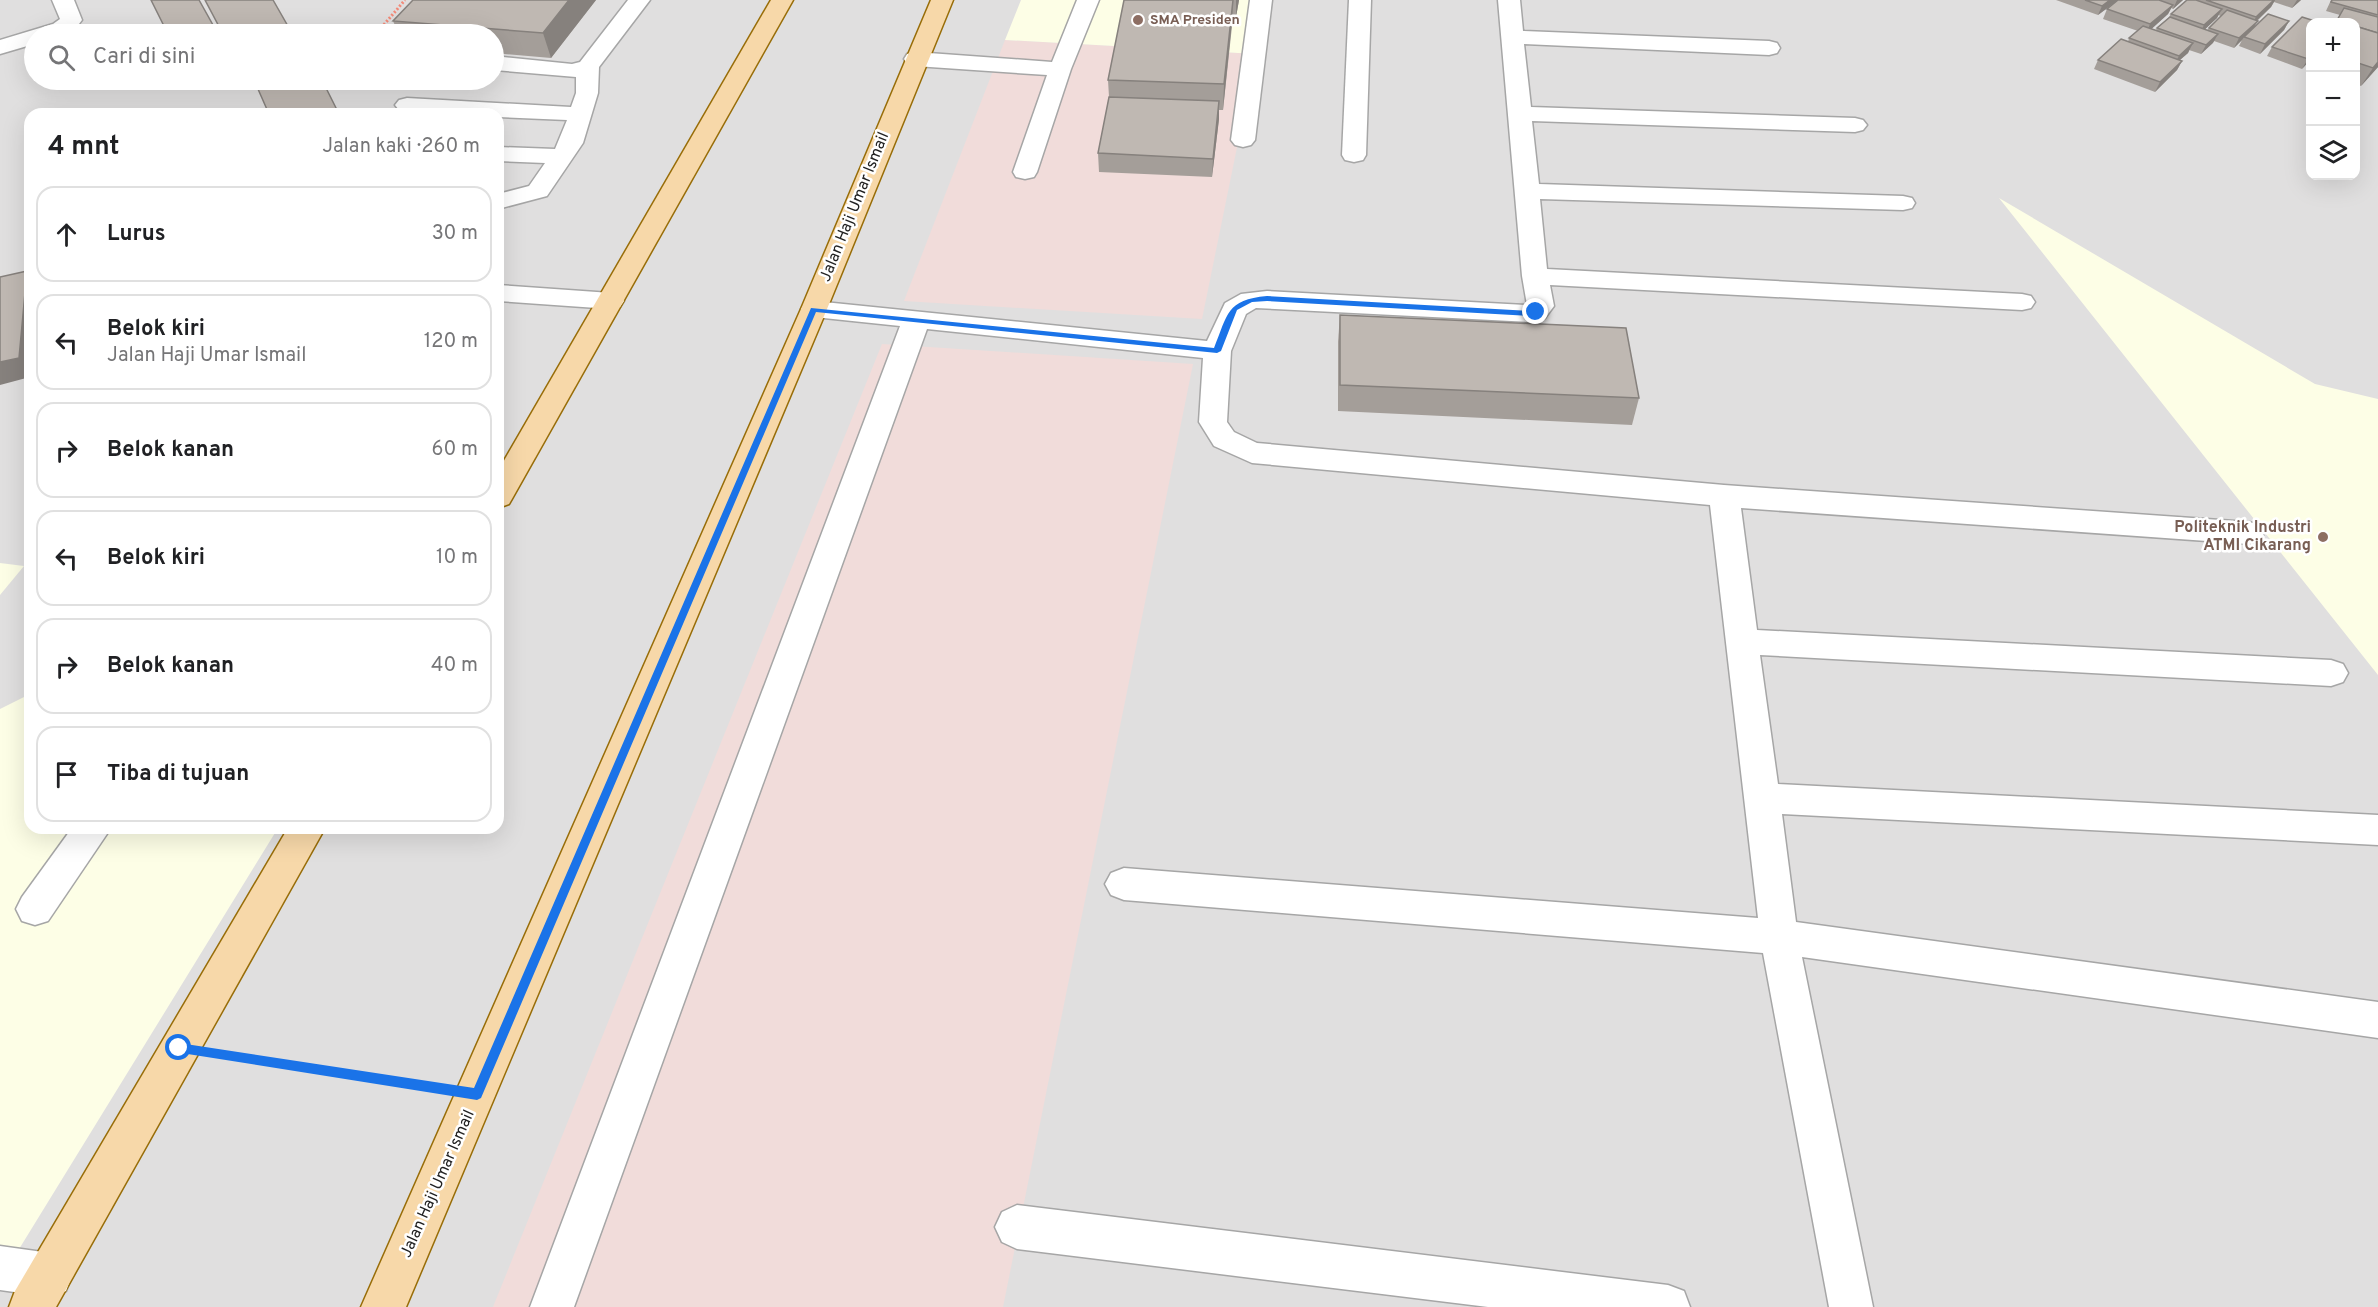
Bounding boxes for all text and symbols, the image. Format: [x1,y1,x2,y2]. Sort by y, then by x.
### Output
place label: SMA Presiden [1150,12,1240,29]
marker: SMA Presiden [1131,13,1145,27]
map controls [2306,18,2360,180]
button: + [2306,18,2360,72]
search box [24,24,504,90]
icon: search [45,41,78,74]
text: Cari di sini [93,44,195,71]
button: − [2306,72,2360,126]
button: layers [2306,126,2360,180]
street label: Jalan Haji Umar Ismail [816,129,894,285]
text: 4 mnt [48,131,119,164]
text: Jalan kaki · 260 m [322,134,480,160]
icon: ahead [50,218,83,251]
text: Lurus [107,221,166,248]
text: 30 m [432,221,478,247]
route end [1522,298,1548,324]
text: Belok kiri [107,316,205,343]
icon: left [50,326,83,359]
text: 120 m [424,329,478,355]
text: Jalan Haji Umar Ismail [107,343,306,369]
icon: right [50,434,83,467]
text: Belok kanan [107,437,234,464]
text: 60 m [432,437,478,463]
place label: Politeknik Industri ATMI Cikarang [2174,518,2311,556]
marker: Politeknik Industri ATMI Cikarang [2316,530,2330,544]
icon: left [50,542,83,575]
text: Belok kiri [107,545,205,572]
text: 10 m [436,545,478,571]
icon: right [50,650,83,683]
text: Belok kanan [107,653,234,680]
text: 40 m [431,653,478,679]
icon: arrive [50,758,83,791]
text: Tiba di tujuan [107,761,249,788]
route start [165,1034,191,1060]
street label: Jalan Haji Umar Ismail [396,1107,480,1261]

